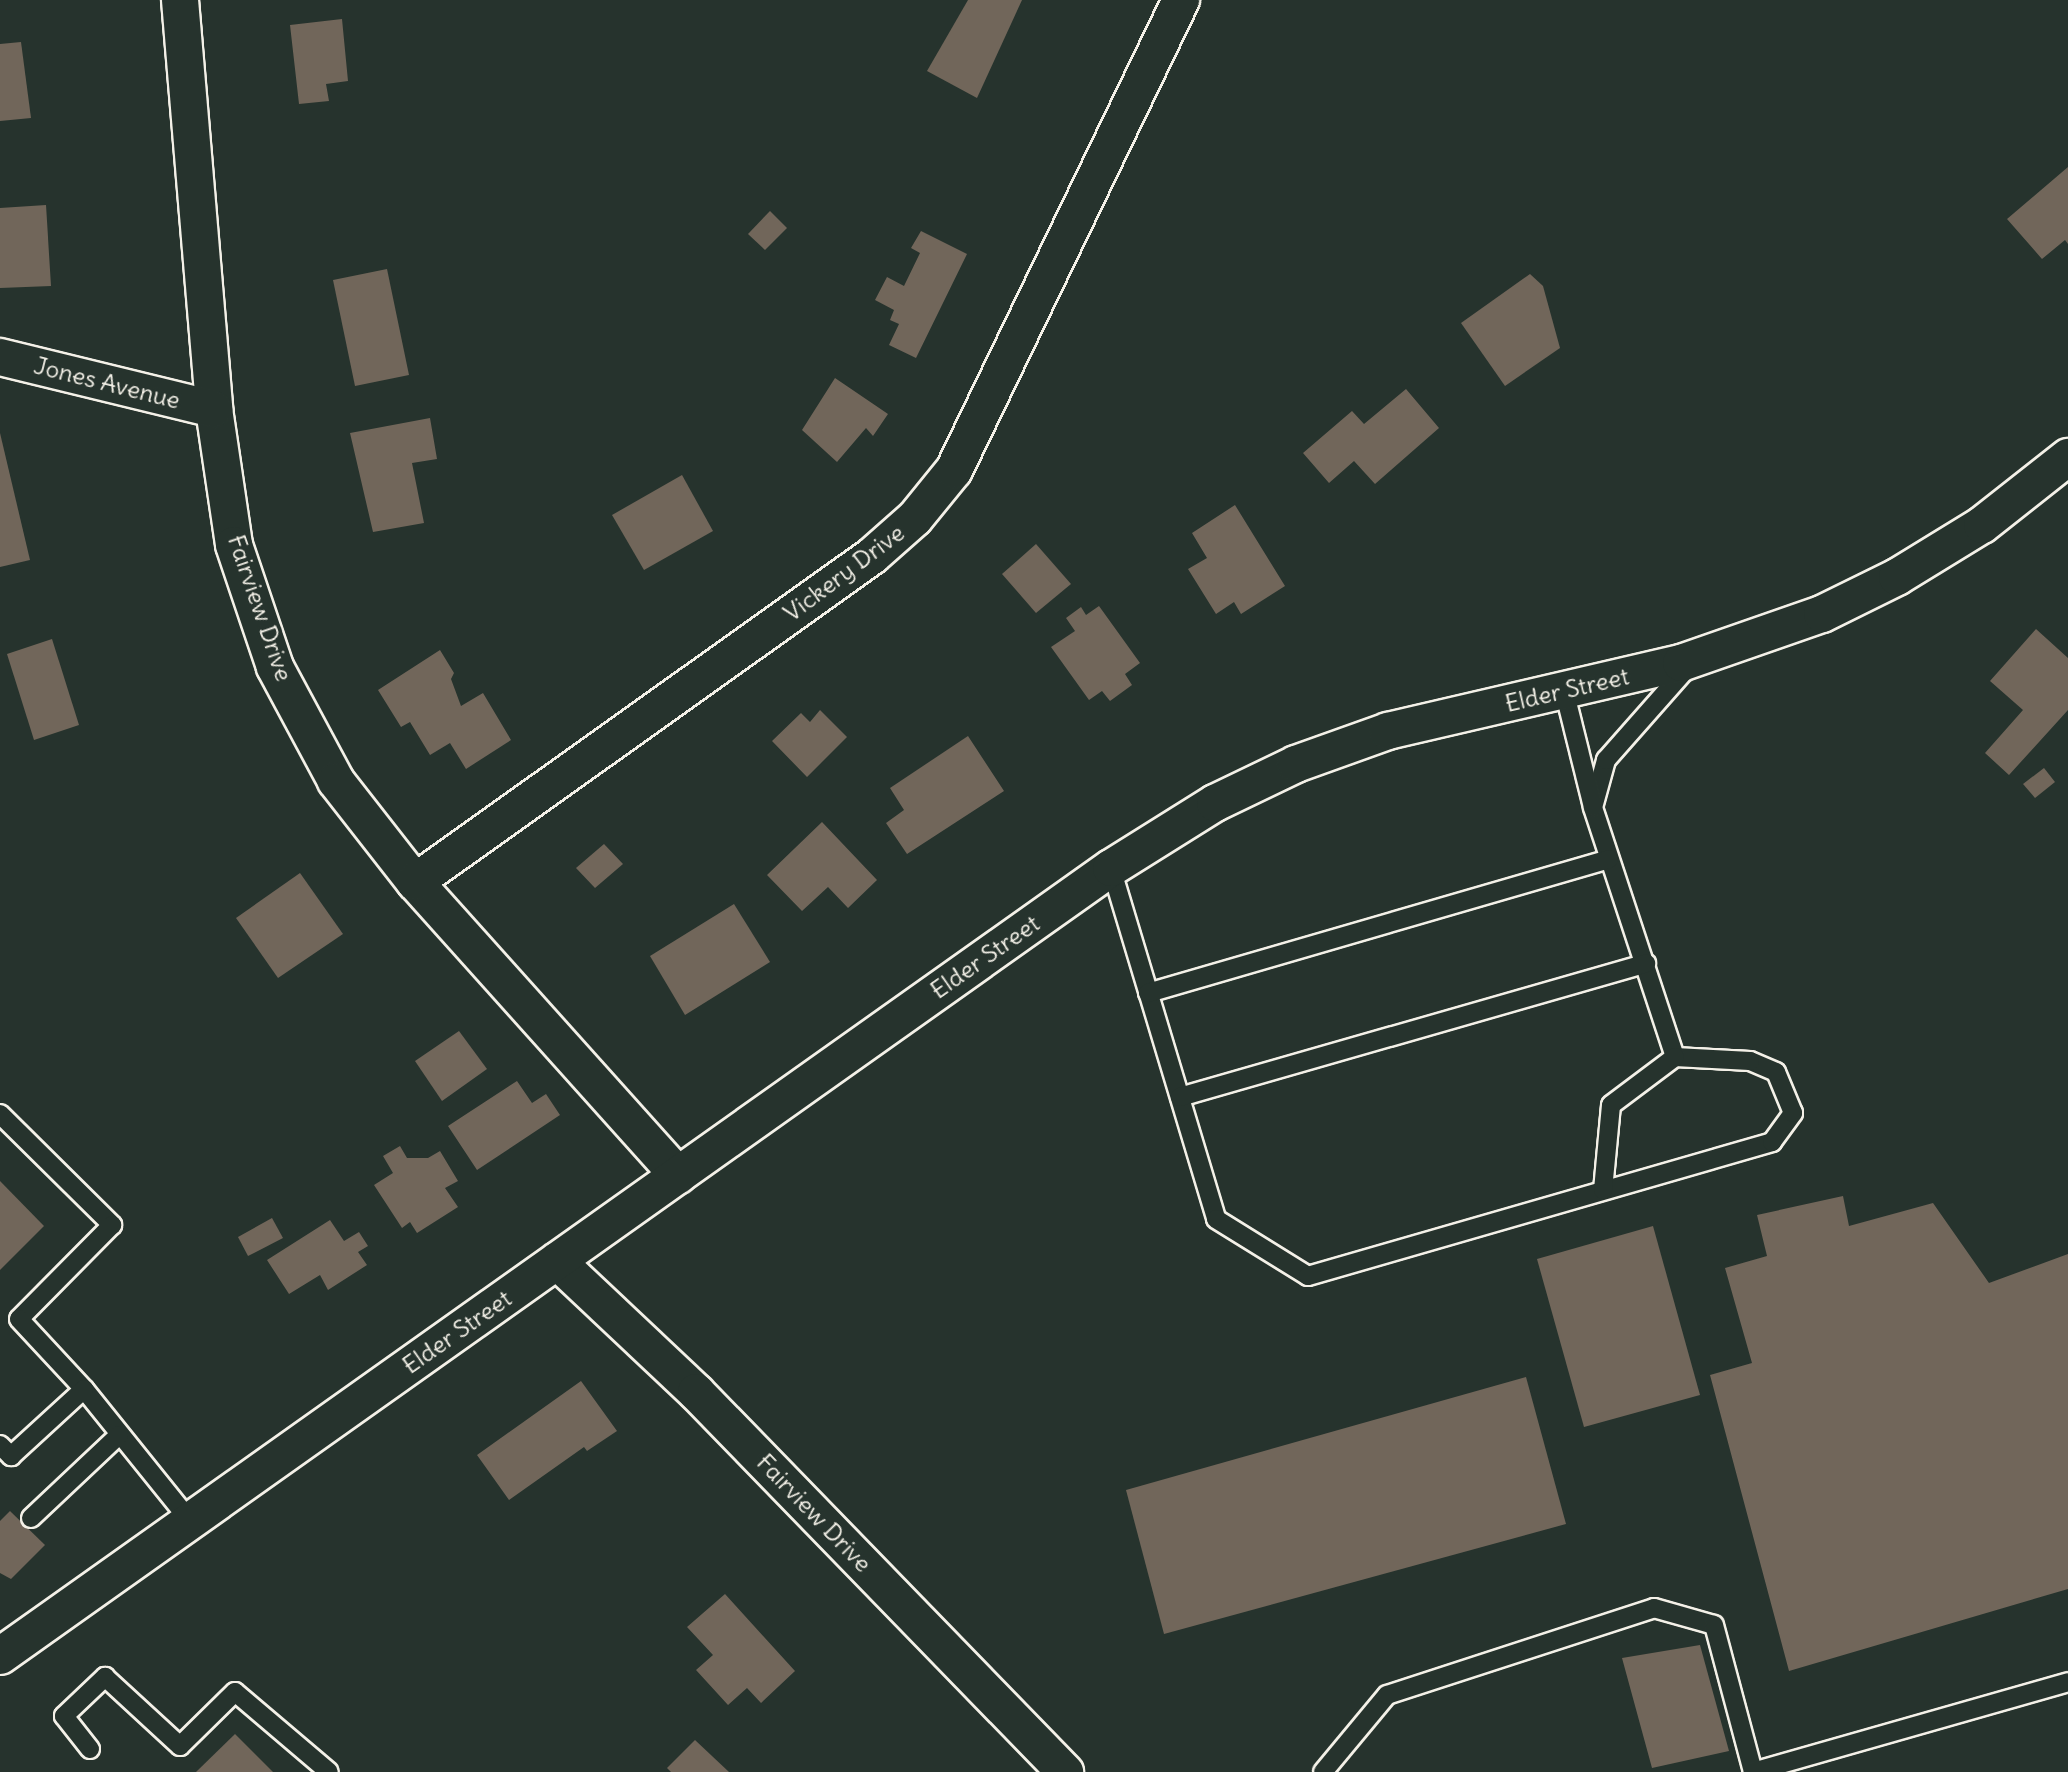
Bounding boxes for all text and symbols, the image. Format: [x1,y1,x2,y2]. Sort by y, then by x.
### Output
street label: Jones Avenue [31,351,183,415]
street label: Vickery Drive [778,518,910,628]
street label: Fairview Drive [222,531,298,685]
street label: Elder Street [1502,662,1632,718]
street label: Elder Street [925,909,1045,1005]
street label: Elder Street [397,1284,517,1380]
street label: Fairview Drive [751,1448,877,1578]

